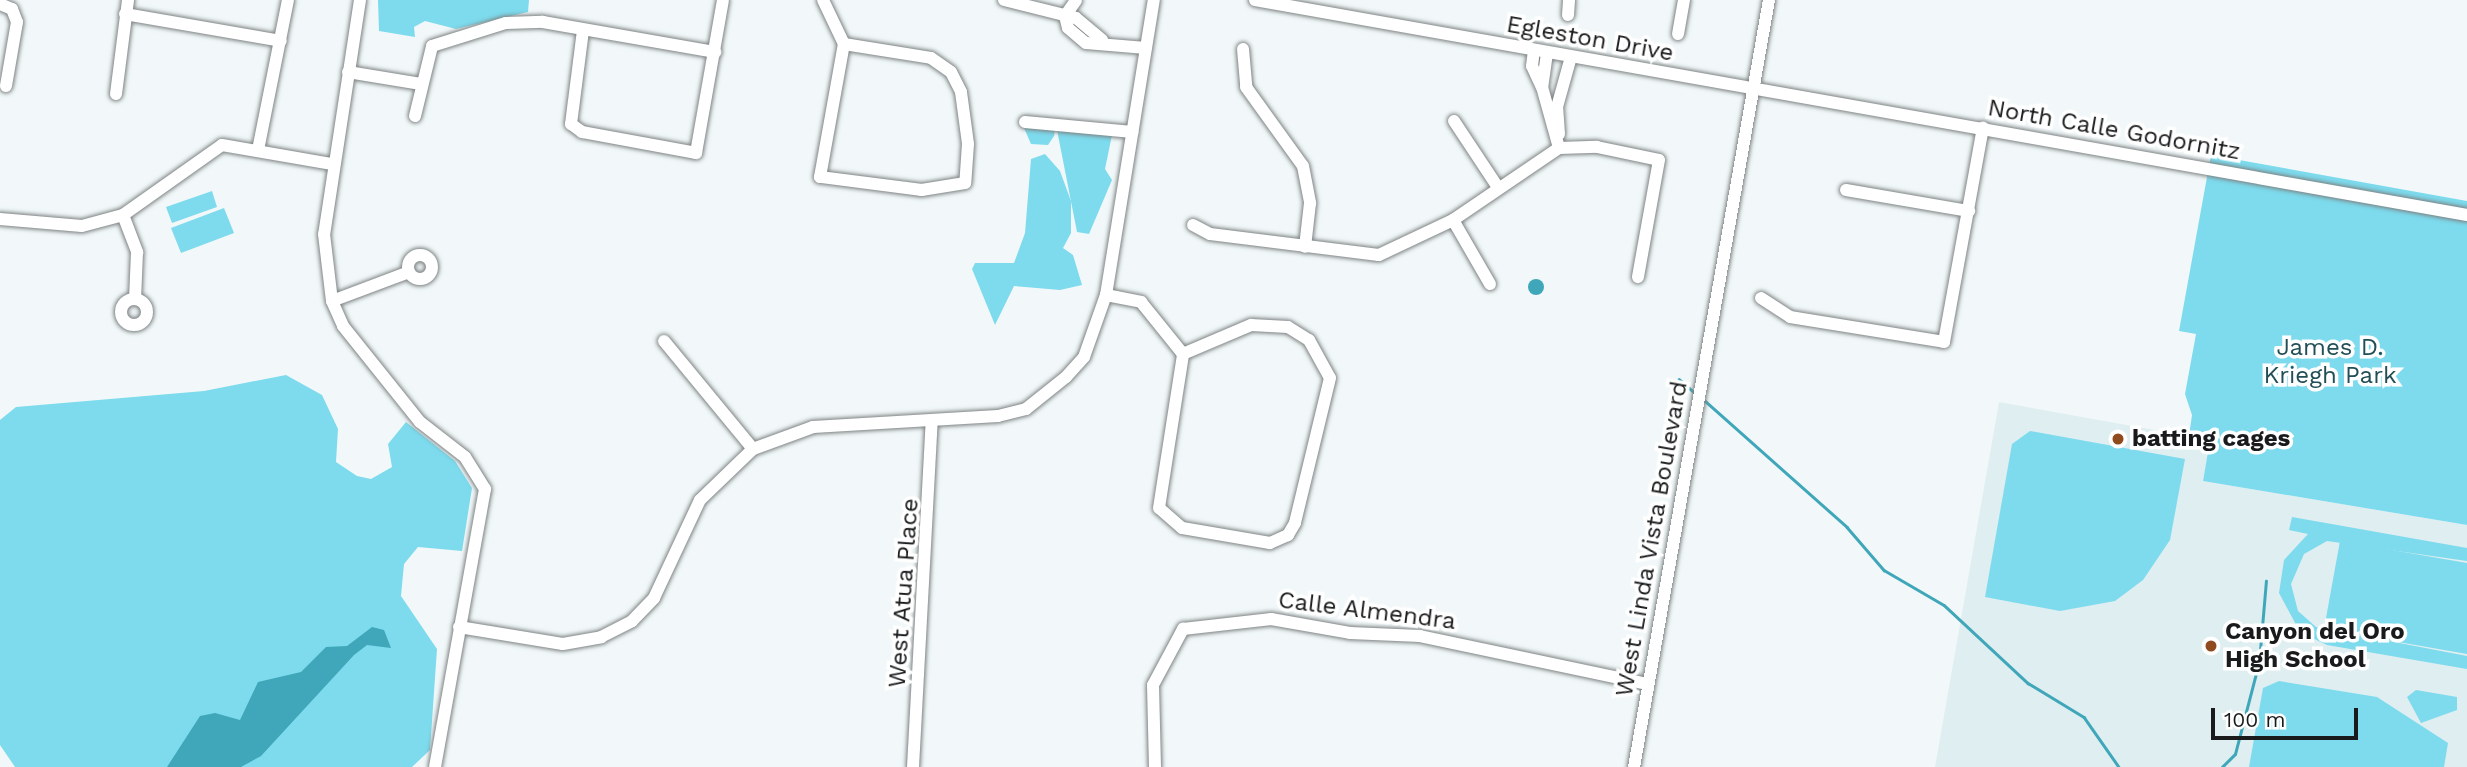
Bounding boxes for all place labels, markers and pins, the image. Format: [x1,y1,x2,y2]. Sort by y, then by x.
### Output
place label: batting cages [2132,425,2290,453]
marker: batting cages [2110,431,2126,447]
place label: Canyon del Oro High School [2225,618,2405,674]
marker: Canyon del Oro High School [2203,638,2219,654]

